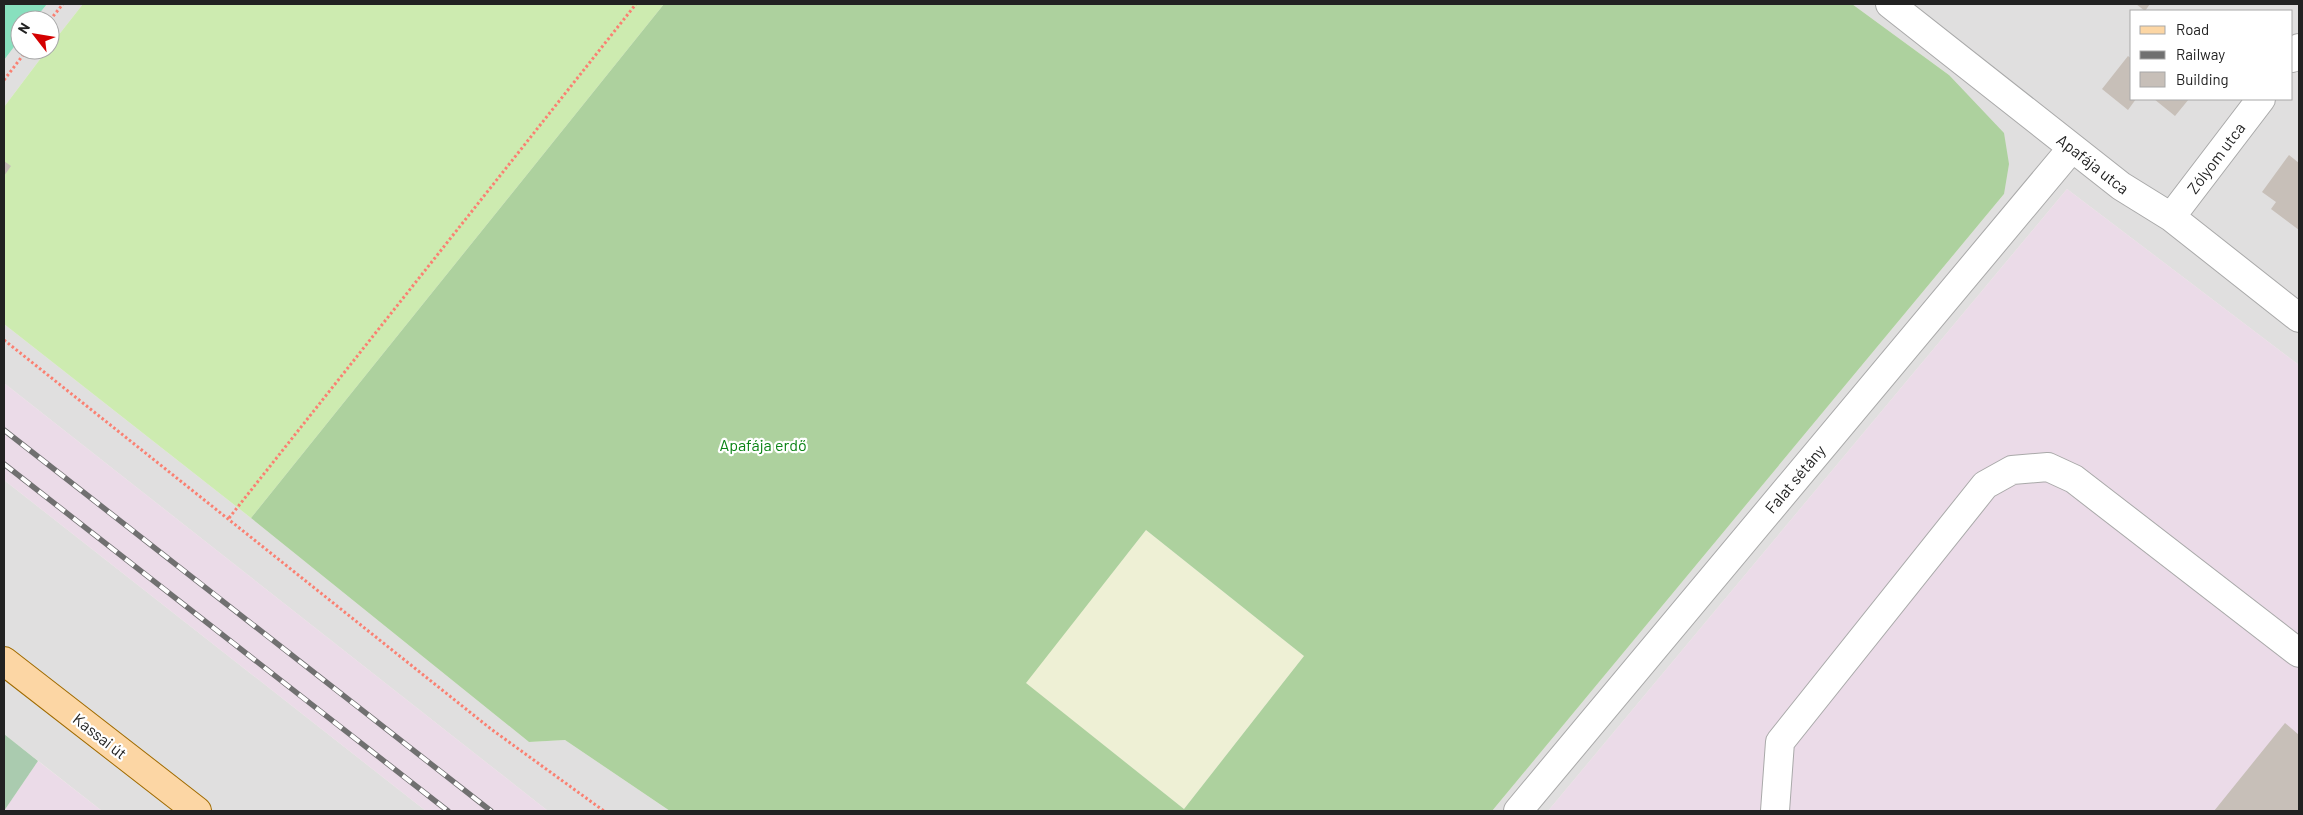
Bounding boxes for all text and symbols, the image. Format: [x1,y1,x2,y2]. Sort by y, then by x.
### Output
north arrow [10,10,60,60]
legend [2130,10,2293,100]
text: N [14,20,33,36]
text: Road [2176,20,2209,38]
text: Railway [2176,45,2225,63]
text: Building [2176,70,2229,88]
street label: Zólyom utca [2183,118,2248,197]
street label: Apafája utca [2054,130,2133,198]
park label: Apafája erdő [719,435,807,454]
street label: Falat sétány [1760,440,1829,517]
street label: Kassai út [70,709,131,762]

